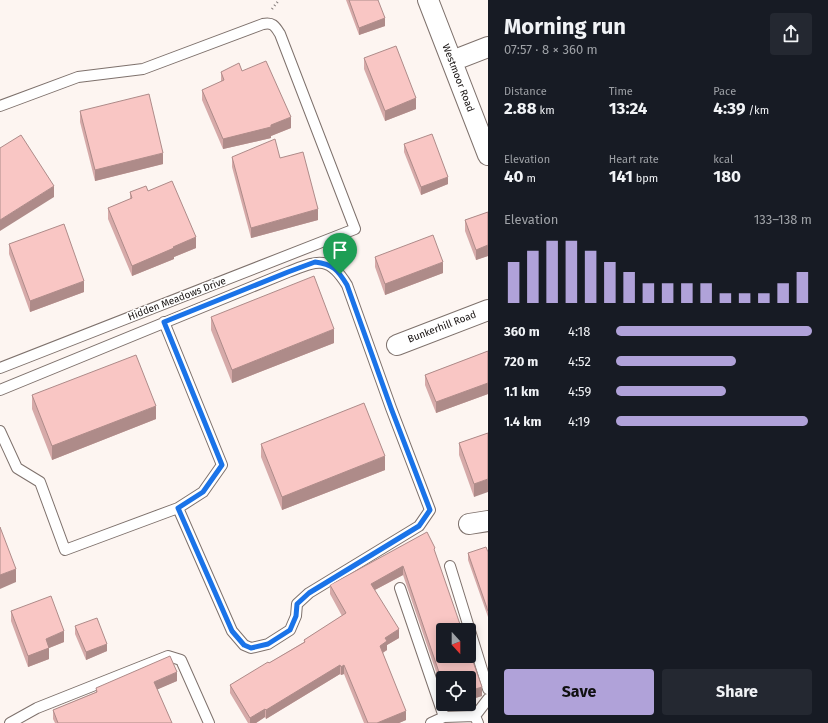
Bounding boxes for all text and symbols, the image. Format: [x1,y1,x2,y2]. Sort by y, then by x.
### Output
text: Morning run [504,13,626,40]
button: share [770,13,812,55]
street label: Westmoor Road [440,42,476,114]
text: 07:57 · 8 × 360 m [504,42,598,57]
text: Distance [504,85,547,98]
text: Time [609,85,633,98]
text: Pace [713,85,736,98]
text: 2.88 [504,98,537,119]
text: 13:24 [609,98,647,119]
text: 4:39 [713,98,745,119]
text: km [537,104,555,117]
text: /km [745,104,769,117]
text: Elevation [504,153,550,166]
text: Heart rate [609,153,659,166]
text: kcal [713,153,733,166]
text: 40 [504,166,524,187]
text: 141 [609,166,633,187]
text: 180 [713,166,741,187]
text: m [524,172,536,185]
text: bpm [633,172,658,185]
text: Elevation [504,212,558,227]
text: 133–138 m [754,212,812,227]
pin [323,233,357,274]
icon: arrive [329,239,351,261]
street label: Hidden Meadows Drive [126,275,228,323]
street label: Bunkerhill Road [406,308,478,346]
text: 360 m [504,324,540,339]
text: 4:18 [568,324,590,339]
text: 720 m [504,354,538,369]
text: 4:52 [568,354,591,369]
text: 1.1 km [504,384,539,399]
text: 4:59 [568,384,591,399]
text: 1.4 km [504,414,541,429]
text: 4:19 [568,414,590,429]
north arrow [436,623,476,663]
map controls [436,623,476,711]
button: Save [504,669,654,715]
button: Share [662,669,812,715]
button: locate [436,671,476,711]

